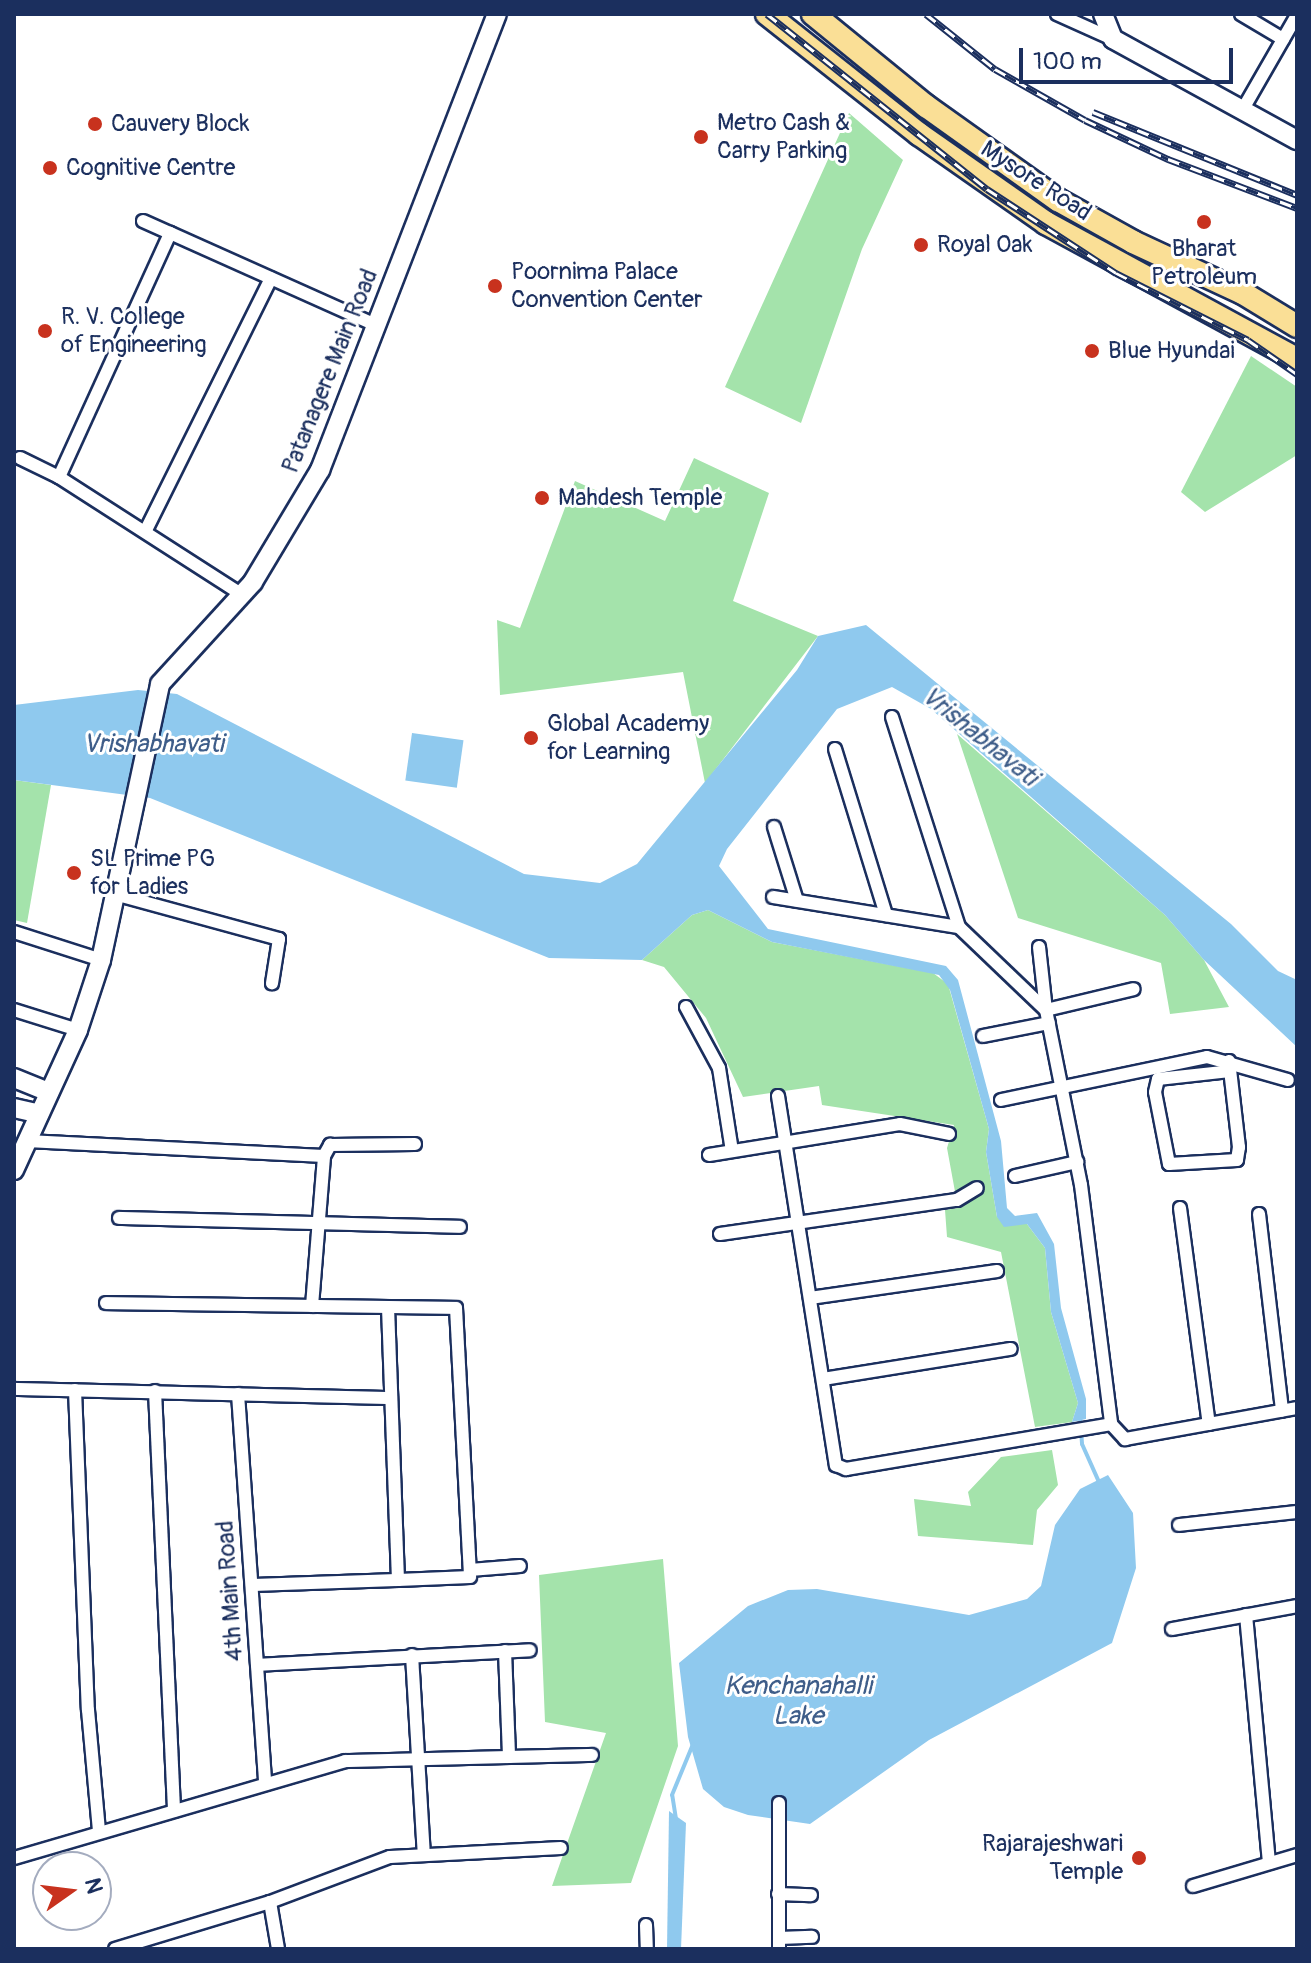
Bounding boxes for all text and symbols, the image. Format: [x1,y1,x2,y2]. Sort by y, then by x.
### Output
scale bar [1023,32,1237,82]
text: 100 m [1033,47,1102,76]
place label: Metro Cash & Carry Parking [717,109,850,165]
place label: Cauvery Block [111,110,250,138]
marker: Cauvery Block [86,115,104,133]
marker: Metro Cash & Carry Parking [692,128,710,146]
street label: Mysore Road [975,135,1097,227]
place label: Cognitive Centre [66,154,235,182]
marker: Cognitive Centre [41,159,59,177]
marker: Bharat Petroleum [1195,213,1213,231]
place label: Royal Oak [937,231,1033,259]
place label: Bharat Petroleum [1151,235,1257,291]
marker: Royal Oak [912,236,930,254]
place label: Poornima Palace Convention Center [511,258,702,314]
street label: Patanagere Main Road [276,265,384,477]
marker: Poornima Palace Convention Center [486,277,504,295]
place label: R. V. College of Engineering [61,303,207,359]
marker: R. V. College of Engineering [36,322,54,340]
place label: Blue Hyundai [1108,337,1235,365]
marker: Blue Hyundai [1083,342,1101,360]
place label: Mahdesh Temple [558,484,722,512]
marker: Mahdesh Temple [533,489,551,507]
water label: Vrishabhavati [915,681,1043,793]
place label: Global Academy for Learning [547,710,709,766]
water label: Vrishabhavati [83,729,223,761]
marker: Global Academy for Learning [522,729,540,747]
place label: SL Prime PG for Ladies [90,845,215,901]
marker: SL Prime PG for Ladies [65,864,83,882]
street label: 4th Main Road [211,1520,249,1662]
water label: Kenchanahalli Lake [724,1671,872,1732]
place label: Rajarajeshwari Temple [982,1830,1123,1886]
marker: Rajarajeshwari Temple [1130,1849,1148,1867]
north arrow [32,1851,112,1931]
text: N [78,1875,109,1896]

